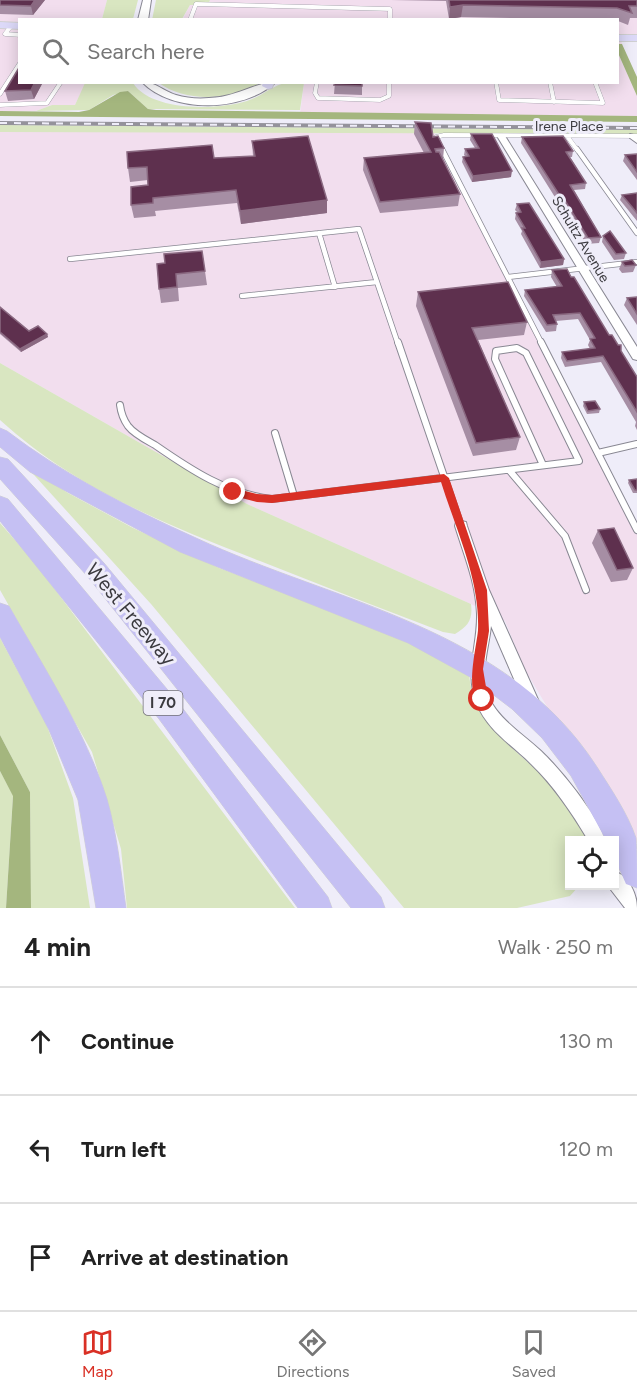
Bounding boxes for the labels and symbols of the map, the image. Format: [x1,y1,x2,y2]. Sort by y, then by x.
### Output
street label: Irene Place [535,118,604,135]
street label: Schultz Avenue [548,193,613,286]
route end [219,478,245,504]
street label: West Freeway [81,558,181,670]
route start [468,685,494,711]
road number: I 70 [144,691,182,715]

